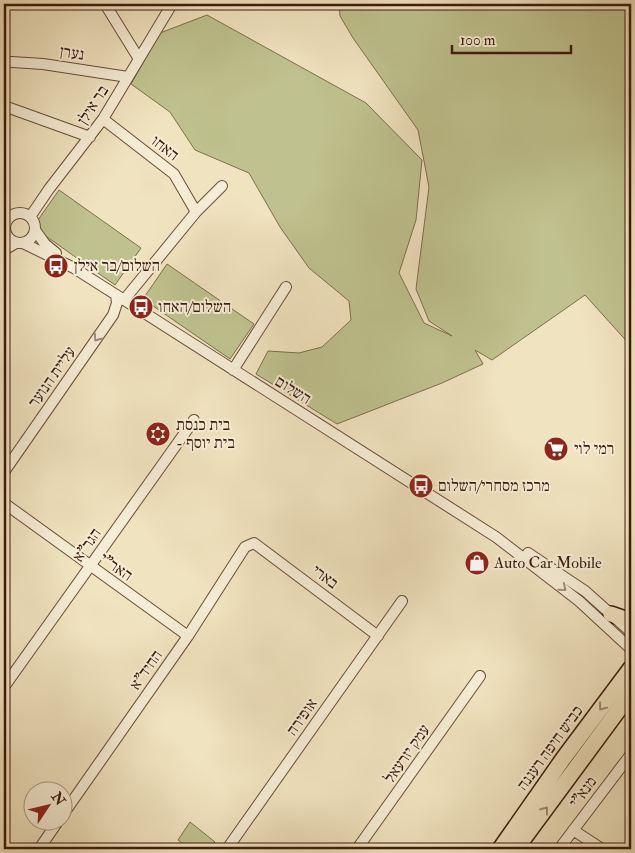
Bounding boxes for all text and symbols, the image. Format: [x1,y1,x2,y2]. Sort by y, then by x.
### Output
scale bar [452,22,571,54]
text: 100 m [460,31,496,50]
street label: נערן [58,41,86,65]
street label: בר אילן [73,81,113,128]
street label: האחו [147,131,183,165]
bus stop icon: השלום/בר אילן [43,253,69,279]
place label: השלום/בר אילן [74,256,160,276]
bus stop icon: השלום/האחו [128,294,154,320]
place label: השלום/האחו [158,297,231,317]
one-way arrow [94,332,103,342]
street label: עליית הנוער [24,342,80,411]
street label: השלום [271,371,315,409]
place label: בית כנסת - בית יוסף [176,415,235,453]
synagogue icon: בית כנסת - בית יוסף [145,421,171,447]
supermarket icon: רמי לוי [543,436,569,462]
place label: רמי לוי [574,439,614,459]
bus stop icon: מרכז מסחרי/השלום [408,473,434,499]
place label: מרכז מסחרי/השלום [438,476,550,496]
street label: הגר"א [68,524,106,566]
street label: האר"י [96,548,136,586]
shop icon: Auto Car Mobile [464,550,490,576]
place label: Auto Car Mobile [493,553,602,573]
street label: בארי [308,561,342,594]
one-way arrow [557,582,566,590]
street label: החיד"א [125,646,167,694]
street label: אופירה [282,694,322,740]
one-way arrow [599,701,608,711]
street label: כביש חיפה רעננה [512,702,588,794]
street label: עמק יזרעאל [379,720,435,787]
street label: מנא"י [565,772,601,812]
north arrow [22,780,72,830]
text: N [47,788,69,809]
one-way arrow [539,807,547,816]

